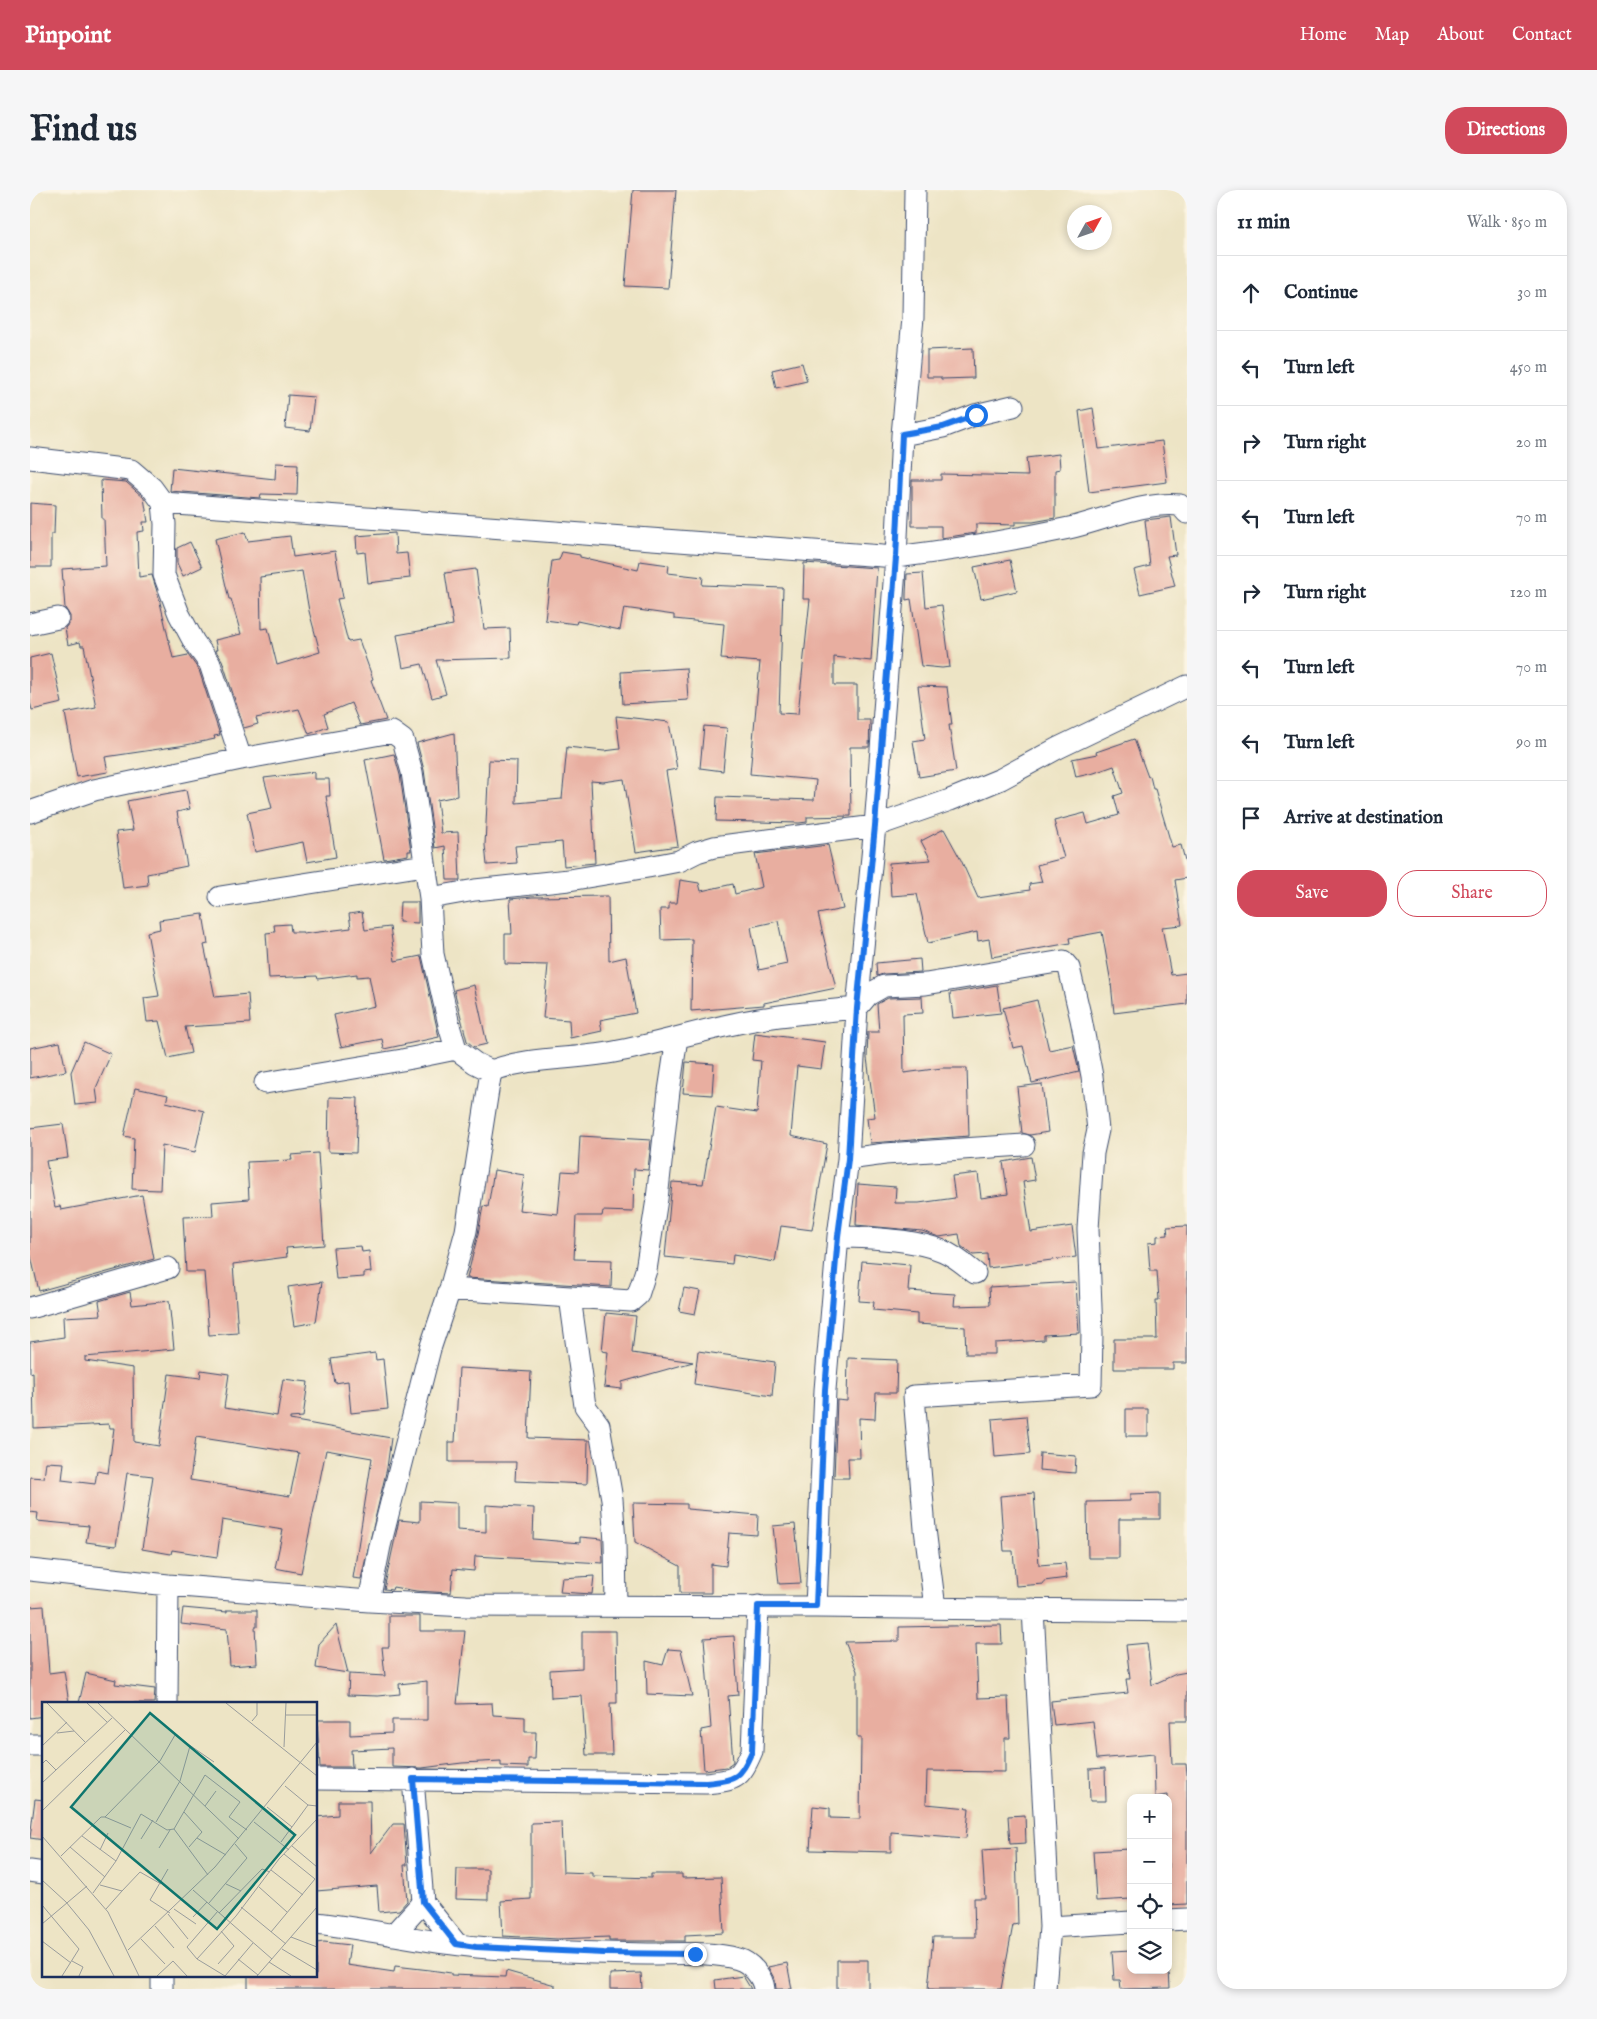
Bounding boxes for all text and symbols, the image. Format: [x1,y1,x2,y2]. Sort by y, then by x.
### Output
text: Pinpoint [25,20,111,51]
text: Home [1300,24,1347,47]
text: Map [1375,24,1409,47]
text: About [1437,24,1484,47]
text: Contact [1512,24,1572,47]
button: Directions [1445,107,1567,154]
text: Find us [30,108,137,153]
north arrow [1067,205,1112,250]
text: 11 min [1237,209,1290,236]
text: Walk · 850 m [1467,213,1547,233]
icon: ahead [1237,279,1265,307]
text: Continue [1284,281,1358,305]
text: 30 m [1517,283,1547,303]
icon: left [1237,354,1265,382]
text: Turn left [1284,356,1355,380]
text: 450 m [1510,358,1547,378]
route start [965,404,988,427]
icon: right [1237,429,1265,457]
text: Turn right [1284,431,1366,455]
text: 20 m [1516,433,1547,453]
icon: left [1237,504,1265,532]
text: Turn left [1284,506,1355,530]
text: 70 m [1516,508,1547,528]
icon: right [1237,579,1265,607]
text: Turn right [1284,581,1366,605]
text: 120 m [1510,583,1547,603]
icon: left [1237,654,1265,682]
text: Turn left [1284,656,1355,680]
text: 70 m [1516,658,1547,678]
icon: left [1237,729,1265,757]
text: Turn left [1284,731,1355,755]
text: 90 m [1516,733,1547,753]
icon: arrive [1237,804,1265,832]
text: Arrive at destination [1284,806,1443,830]
button: Save [1237,870,1387,917]
button: Share [1397,870,1547,917]
inset map [42,1702,318,1976]
map controls [1127,1794,1172,1974]
button: + [1127,1794,1172,1839]
button: − [1127,1839,1172,1884]
button: locate [1127,1884,1172,1929]
button: layers [1127,1929,1172,1974]
route end [684,1943,707,1966]

